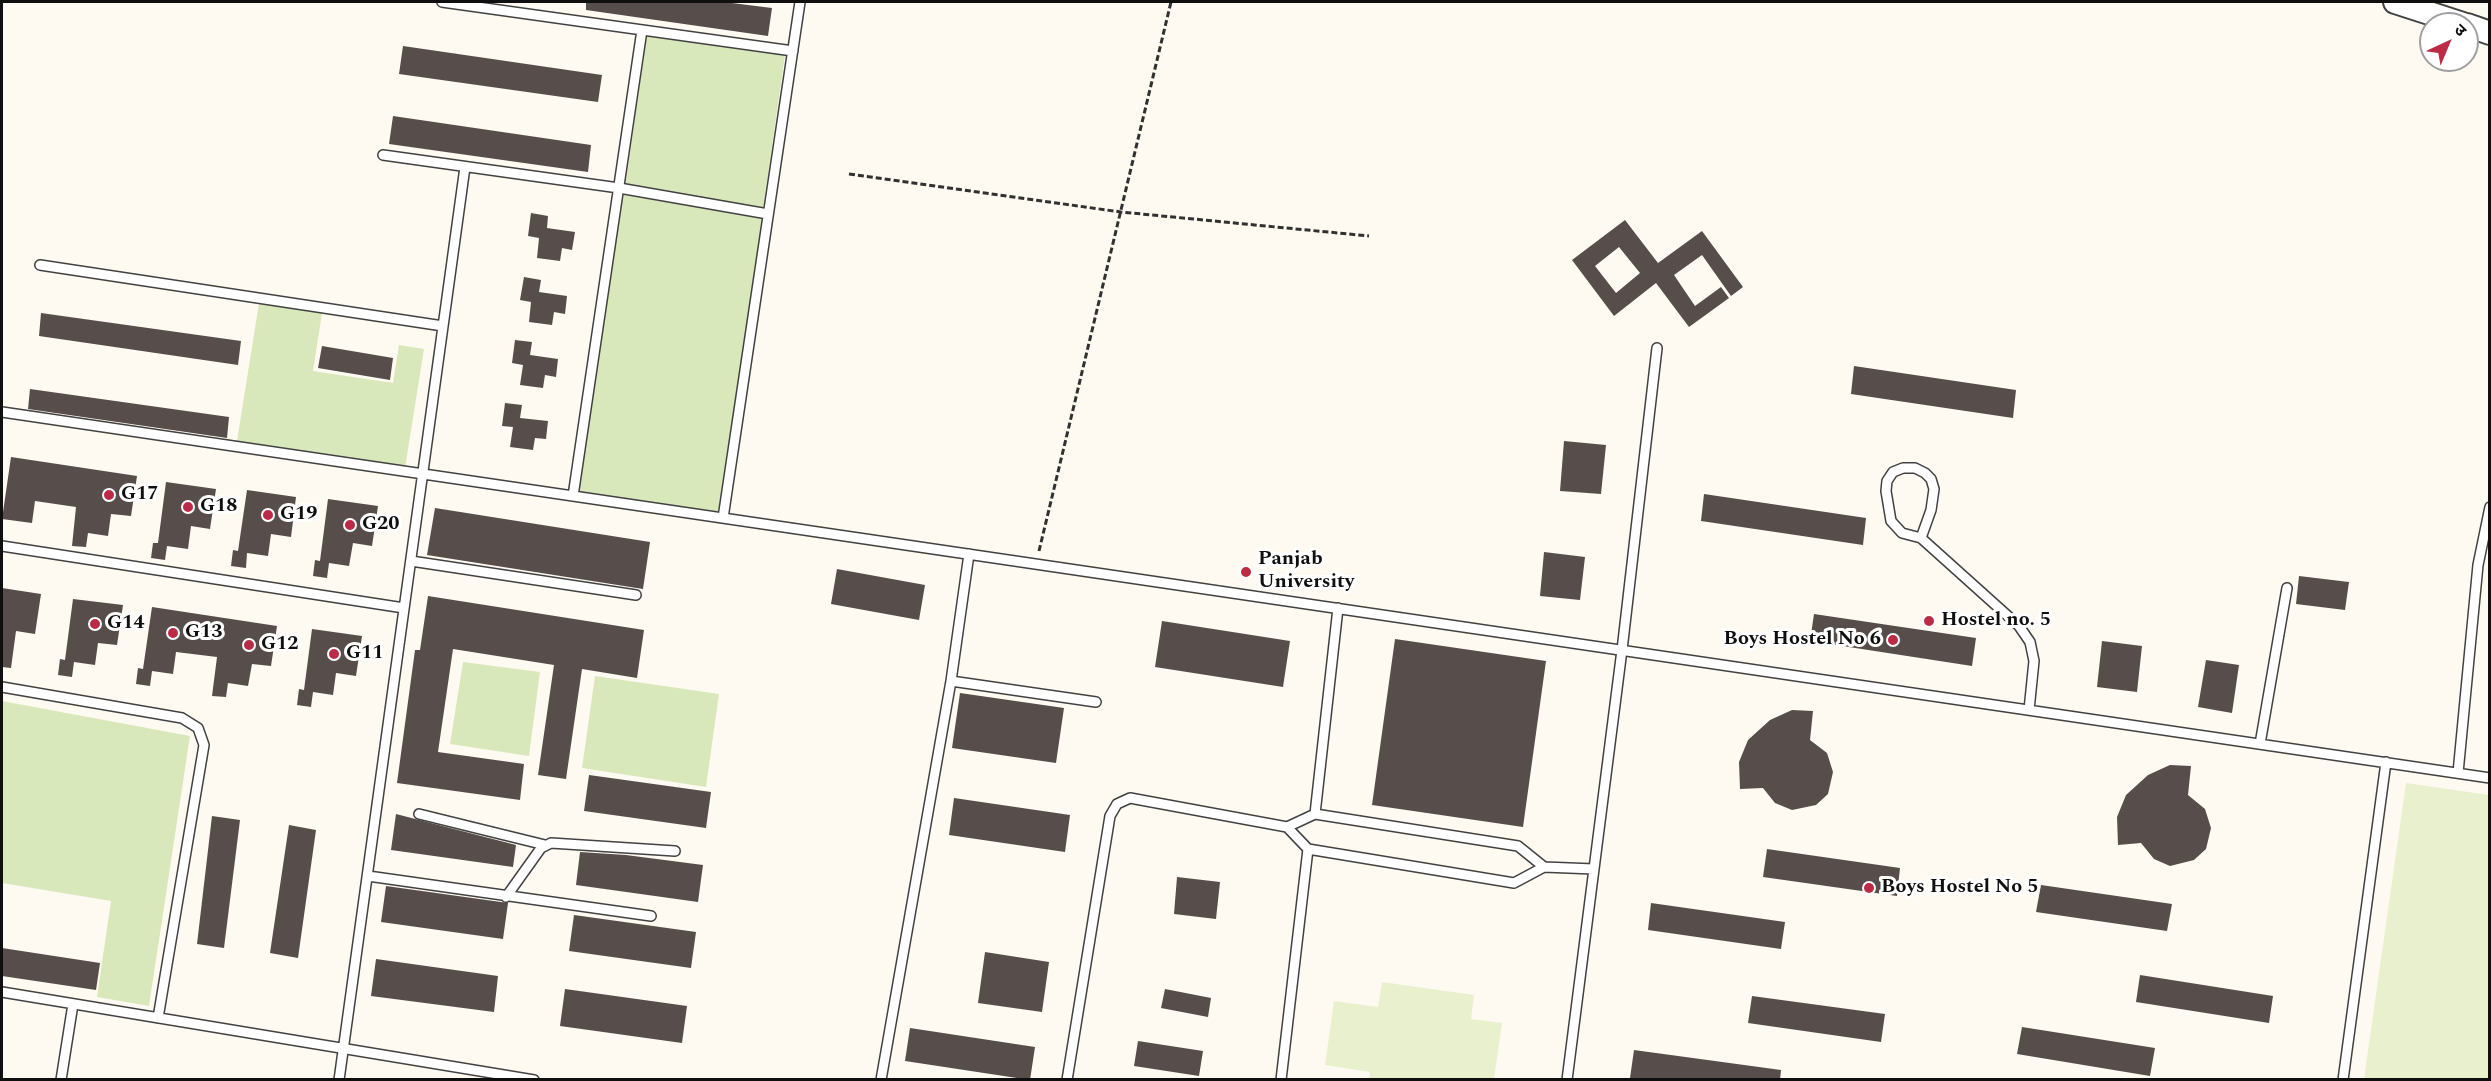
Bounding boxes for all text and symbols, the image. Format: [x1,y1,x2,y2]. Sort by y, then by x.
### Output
north arrow [2419,12,2479,72]
text: उ [2448,19,2472,42]
place label: G17 [121,483,159,507]
marker: G17 [102,488,116,502]
place label: G18 [200,495,238,519]
marker: G18 [181,500,195,514]
place label: G19 [280,503,318,527]
marker: G19 [261,508,275,522]
place label: G20 [362,513,400,537]
marker: G20 [343,518,357,532]
place label: Panjab University [1258,548,1354,595]
marker: Panjab University [1239,565,1253,579]
place label: Hostel no. 5 [1941,609,2051,633]
place label: G14 [107,612,145,636]
marker: Hostel no. 5 [1922,614,1936,628]
marker: G14 [88,617,102,631]
place label: G13 [185,621,223,645]
marker: G13 [166,626,180,640]
place label: Boys Hostel No 6 [1724,628,1881,652]
place label: G12 [261,633,299,657]
marker: Boys Hostel No 6 [1886,633,1900,647]
marker: G12 [242,638,256,652]
place label: G11 [346,642,384,666]
marker: G11 [327,647,341,661]
place label: Boys Hostel No 5 [1881,876,2038,900]
marker: Boys Hostel No 5 [1862,881,1876,895]

